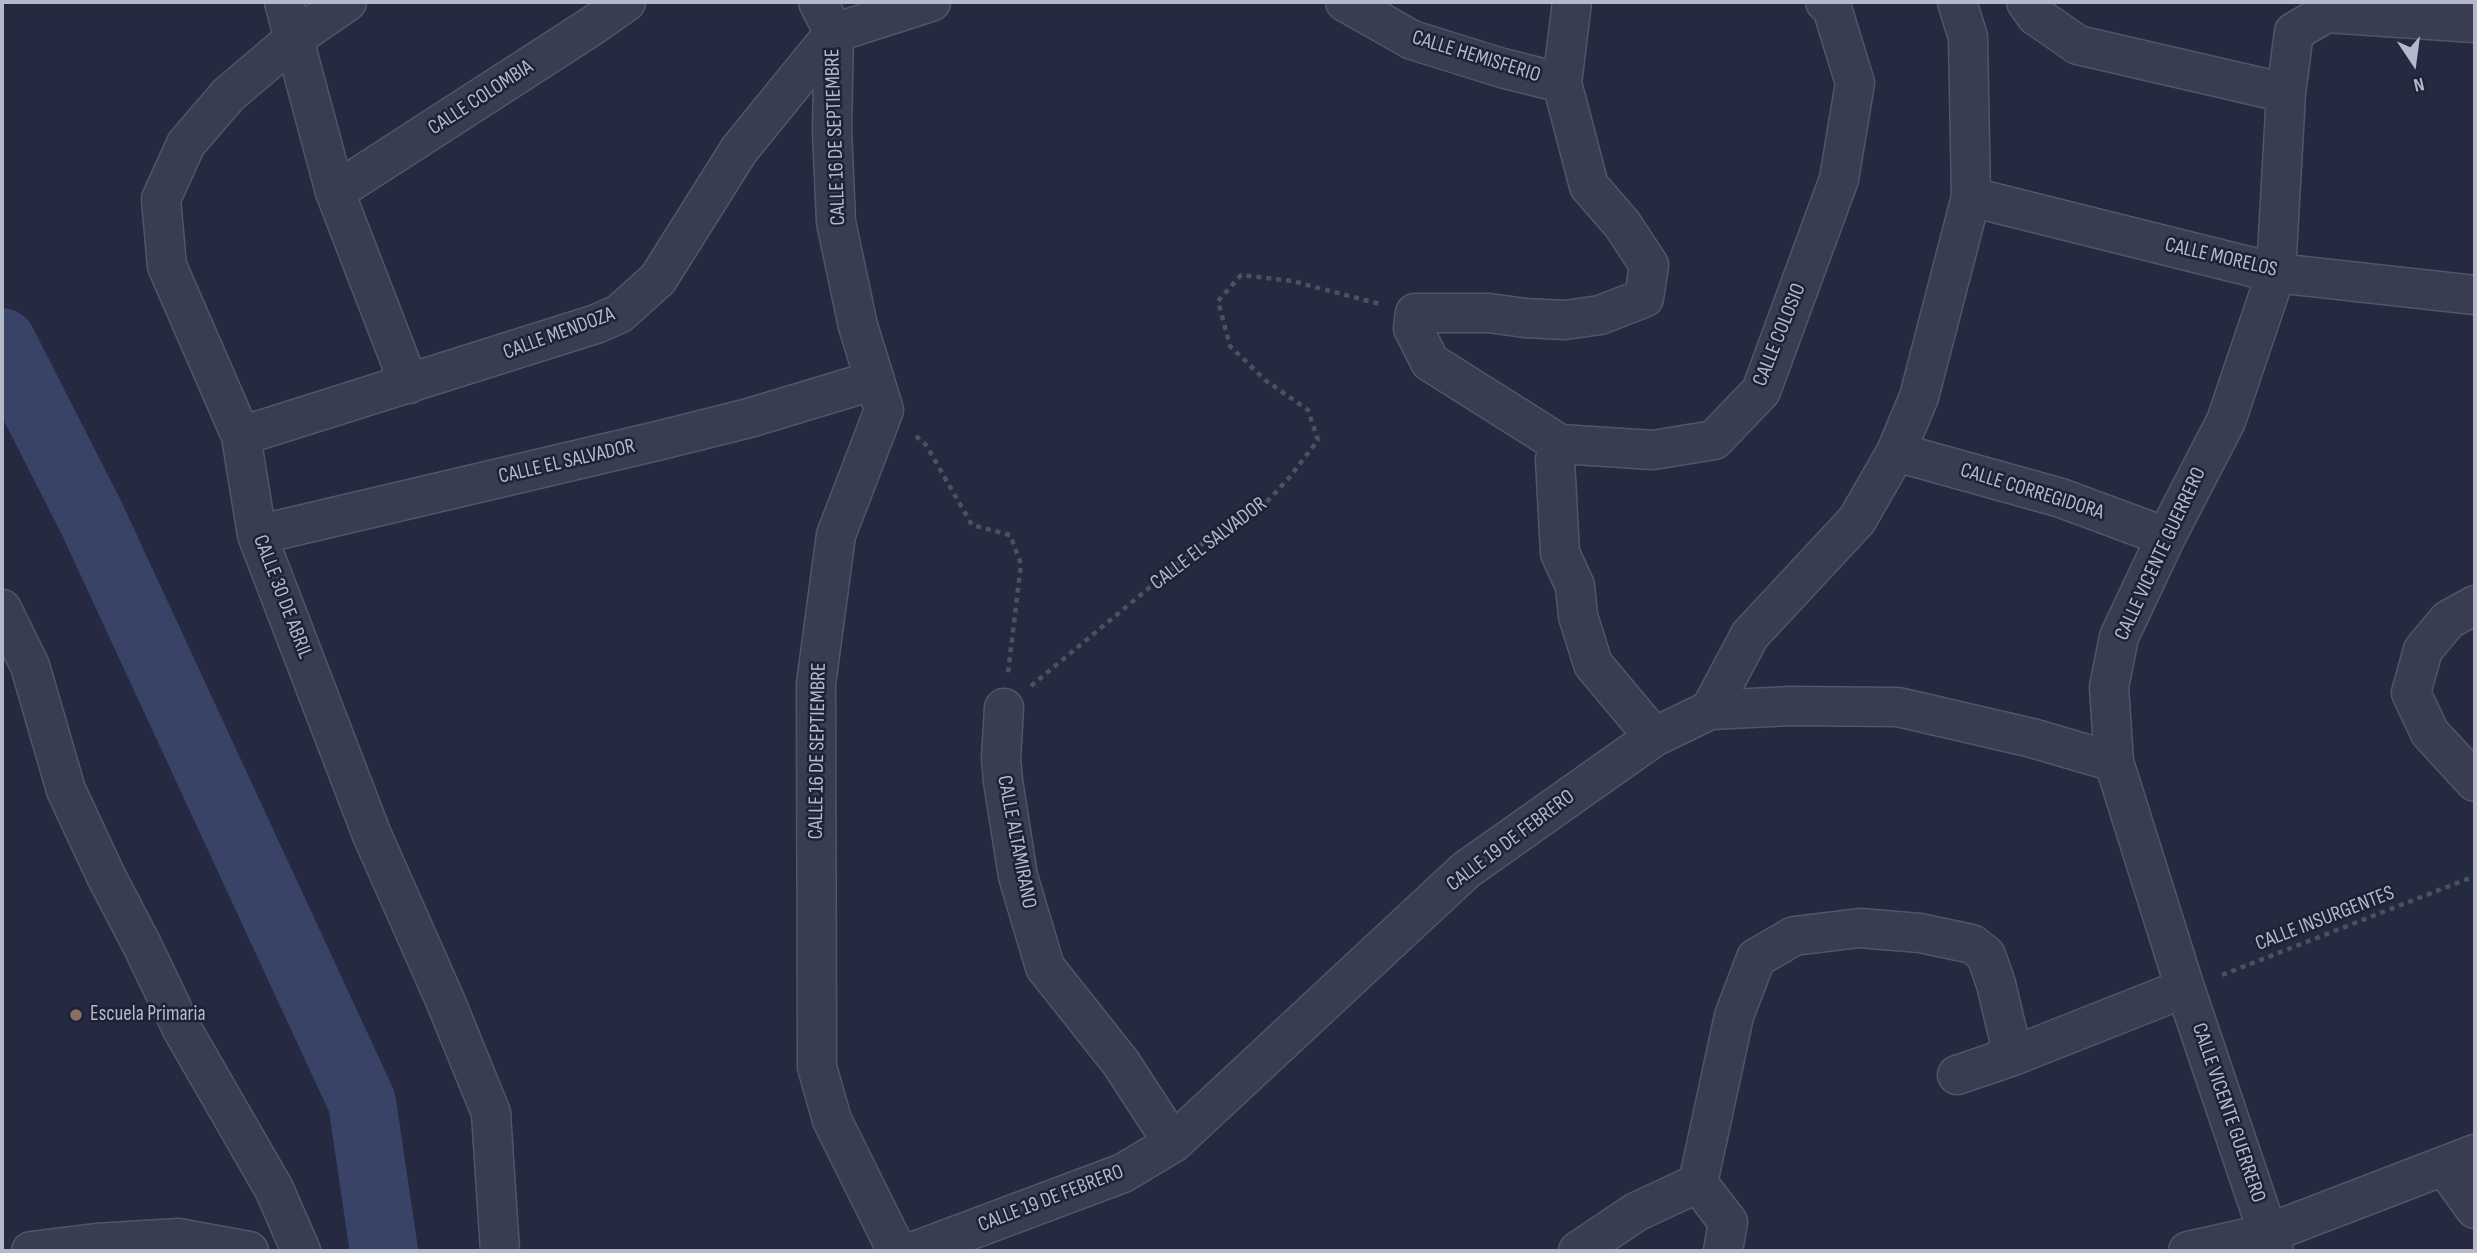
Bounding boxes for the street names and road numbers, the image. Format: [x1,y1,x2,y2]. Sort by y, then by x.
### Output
street label: CALLE HEMISFERIO [1409,26,1543,88]
street label: CALLE 16 DE SEPTIEMBRE [820,48,852,226]
street label: CALLE COLOMBIA [424,55,538,141]
street label: CALLE MORELOS [2162,233,2280,283]
street label: CALLE COLOSIO [1748,280,1812,390]
street label: CALLE MENDOZA [500,302,618,366]
street label: CALLE EL SALVADOR [496,434,638,490]
street label: CALLE CORREGIDORA [1957,458,2107,526]
street label: CALLE VICENTE GUERRERO [2110,463,2212,645]
street label: CALLE EL SALVADOR [1146,492,1272,596]
street label: CALLE 30 DE ABRIL [247,532,317,662]
street label: CALLE 16 DE SEPTIEMBRE [804,662,832,840]
street label: CALLE ALTAMIRANO [991,773,1041,911]
street label: CALLE 19 DE FEBRERO [1442,785,1580,897]
street label: CALLE INSURGENTES [2252,881,2398,957]
street label: CALLE VICENTE GUERRERO [2185,1020,2271,1206]
street label: CALLE 19 DE FEBRERO [975,1160,1127,1238]

